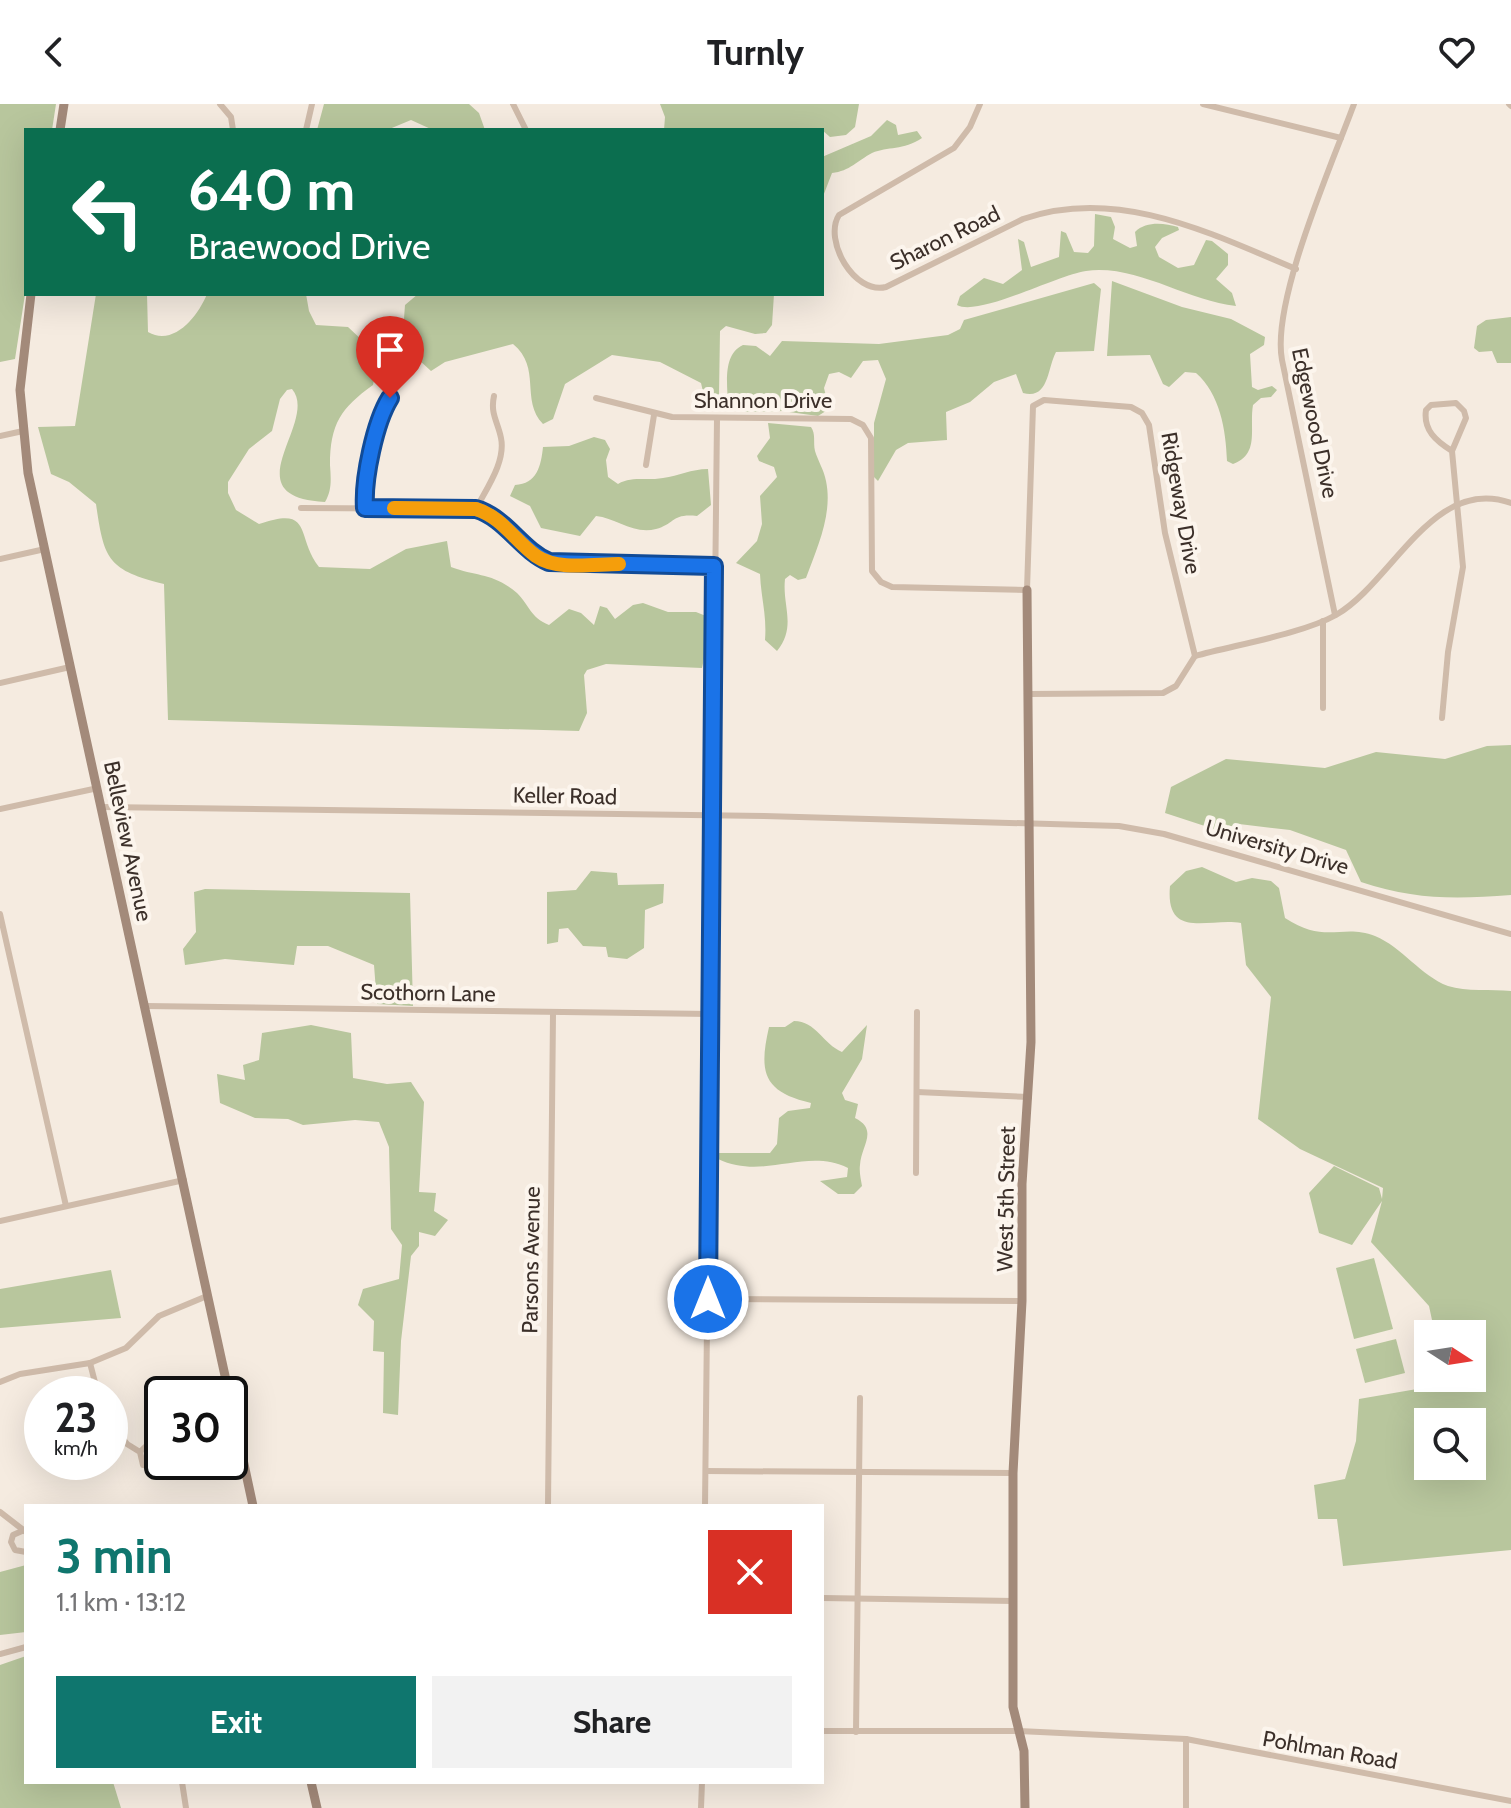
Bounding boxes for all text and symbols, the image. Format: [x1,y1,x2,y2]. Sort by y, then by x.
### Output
icon: back [32,30,76,74]
text: Turnly [707,30,804,74]
icon: heart [1435,30,1479,74]
text: 640 m [188,156,355,224]
icon: left [56,160,160,264]
street label: Sharon Road [886,200,1004,276]
text: Braewood Drive [188,224,430,268]
pin [356,316,424,398]
icon: arrive [368,328,412,372]
street label: Edgewood Drive [1286,345,1344,501]
street label: Shannon Drive [694,387,832,414]
street label: Ridgeway Drive [1155,430,1207,576]
street label: Belleview Avenue [98,758,158,924]
street label: Keller Road [513,782,617,810]
street label: University Drive [1202,814,1352,880]
street label: Scothorn Lane [360,978,496,1008]
street label: West 5th Street [991,1125,1021,1272]
street label: Parsons Avenue [516,1186,546,1334]
position arrow [666,1257,750,1341]
north arrow [1414,1320,1486,1392]
map controls [1414,1320,1486,1480]
speed limit sign: 30 [144,1376,248,1480]
text: 23 [55,1393,97,1442]
button: search [1414,1408,1486,1480]
text: km/h [54,1436,98,1460]
text: 3 min [56,1527,172,1585]
button: close [708,1530,792,1614]
text: 1.1 km · 13:12 [56,1586,186,1618]
button: Exit [56,1676,416,1768]
button: Share [432,1676,792,1768]
street label: Pohlman Road [1261,1725,1399,1775]

